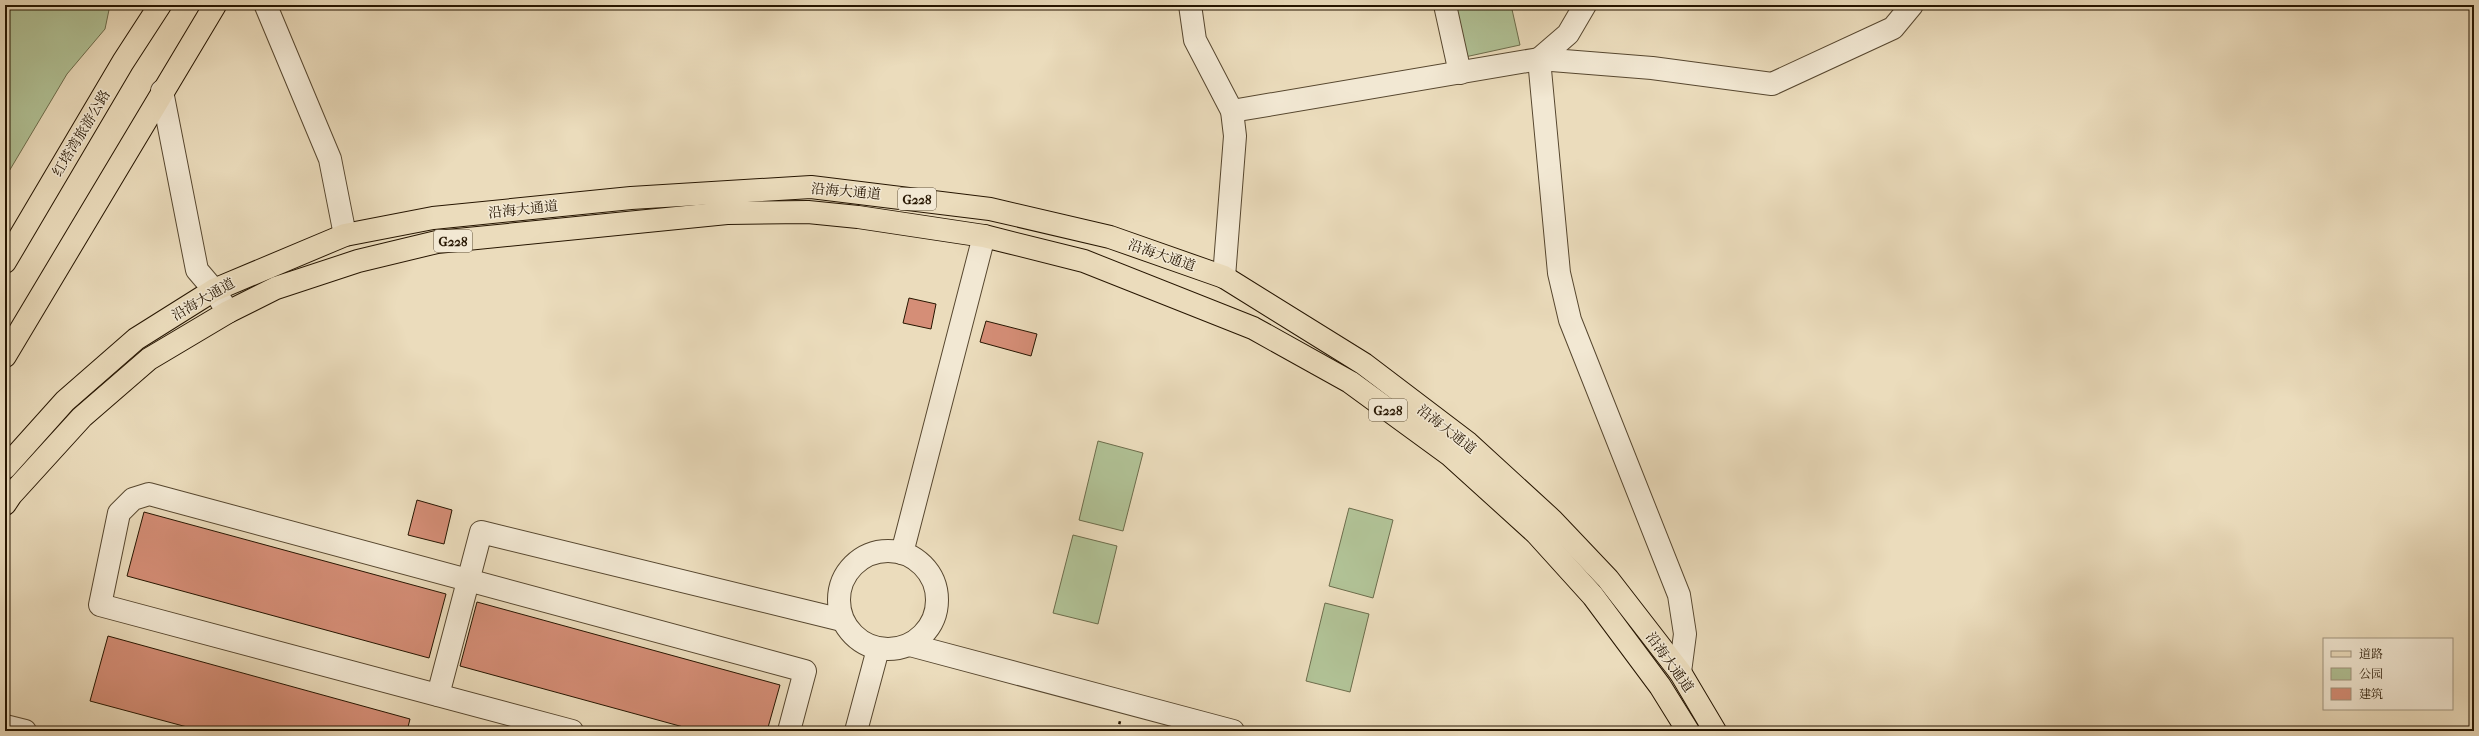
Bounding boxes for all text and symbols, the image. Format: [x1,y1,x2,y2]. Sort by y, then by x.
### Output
street label: 红塔湾旅游公路 [49,87,114,180]
street label: 沿海大通道 [810,180,882,203]
road number: G228 [898,188,936,210]
street label: 沿海大通道 [487,197,559,222]
road number: G228 [434,230,472,252]
street label: 沿海大通道 [1126,236,1198,275]
street label: 沿海大通道 [169,275,238,324]
road number: G228 [1369,399,1407,421]
street label: 沿海大通道 [1414,401,1480,458]
street label: 沿海大通道 [1642,629,1697,696]
legend [2323,638,2453,710]
text: 道路 [2359,647,2383,661]
text: 公园 [2359,667,2383,681]
text: 建筑 [2359,687,2383,701]

